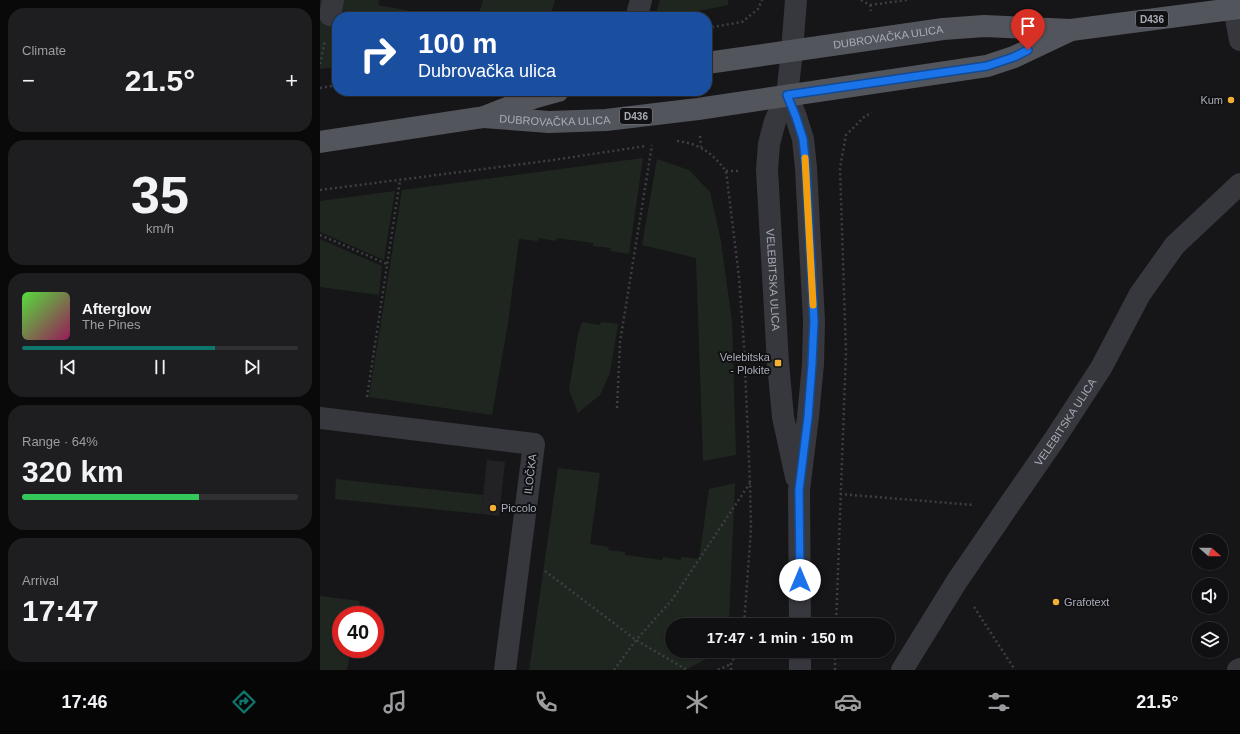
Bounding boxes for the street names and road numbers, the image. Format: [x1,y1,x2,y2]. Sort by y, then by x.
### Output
road number: D436 [1136,11,1168,27]
street label: DUBROVAČKA ULICA [832,23,945,51]
road number: D436 [620,108,652,124]
street label: DUBROVAČKA ULICA [499,112,612,128]
street label: VELEBITSKA ULICA [764,229,782,332]
street label: VELEBITSKA ULICA [1032,376,1099,468]
street label: ILOČKA [522,453,538,495]

